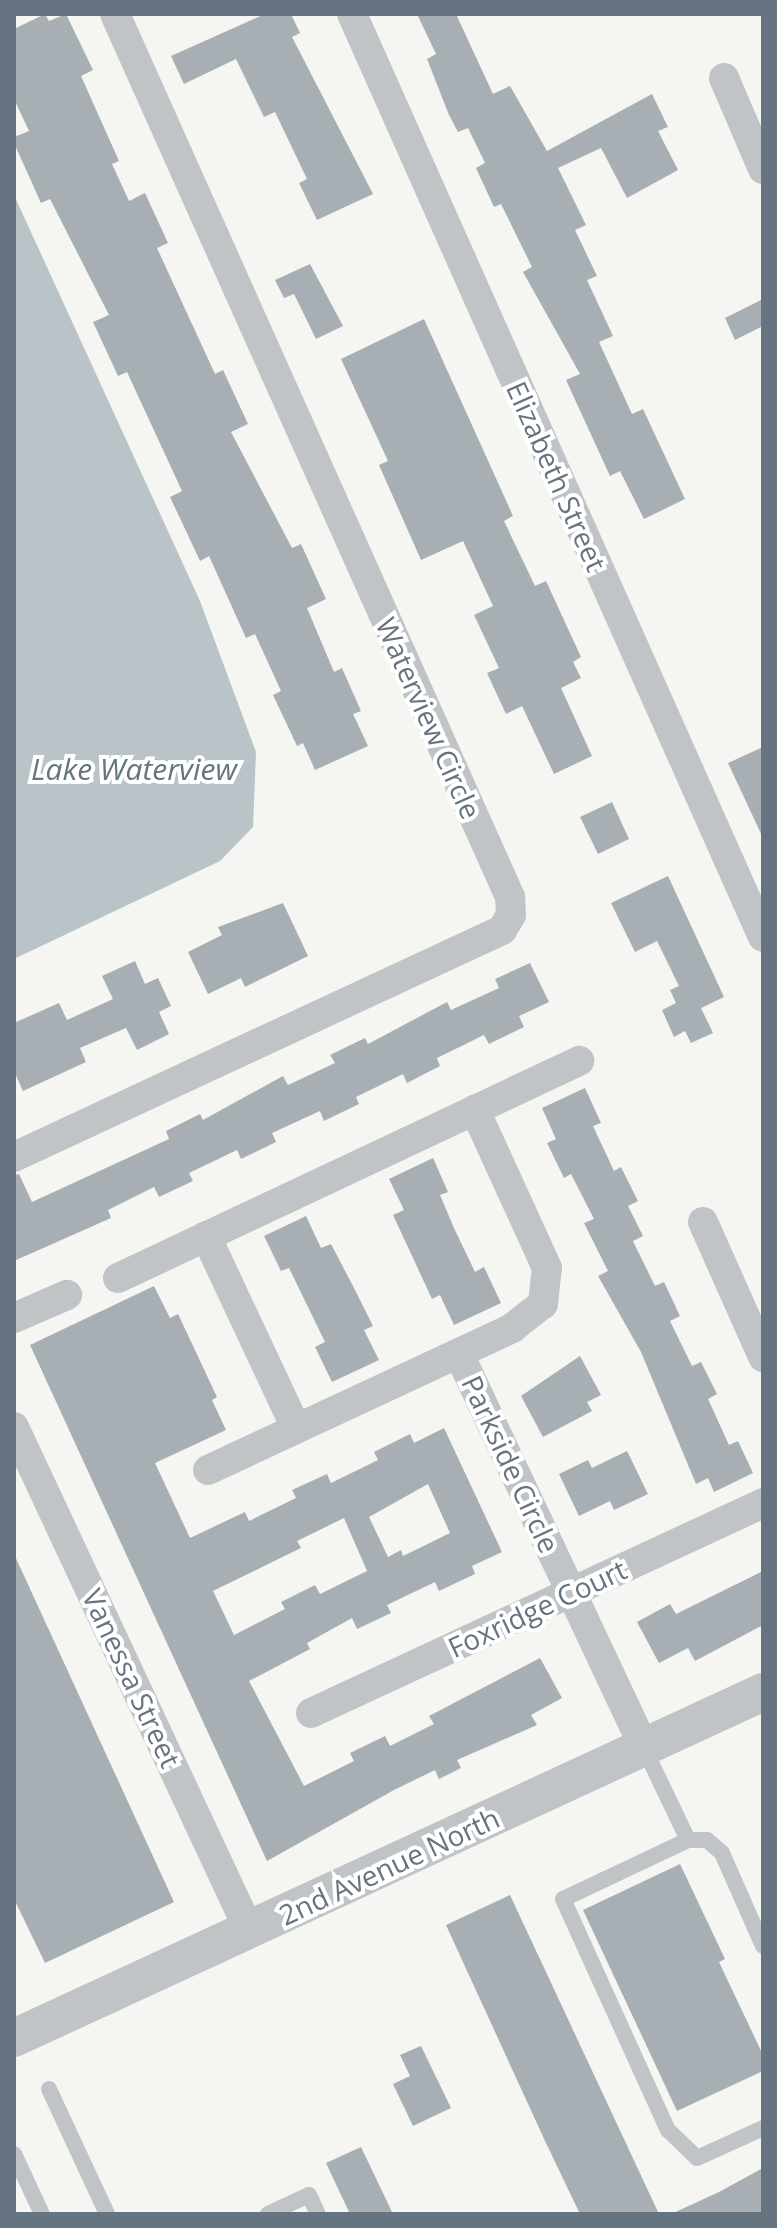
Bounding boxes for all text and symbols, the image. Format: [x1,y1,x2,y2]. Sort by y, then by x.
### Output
street label: Elizabeth Street [500,376,614,576]
street label: Waterview Circle [370,612,488,824]
water label: Lake Waterview [31,751,237,787]
street label: Parkside Circle [455,1370,567,1558]
street label: Foxridge Court [443,1552,631,1664]
street label: Vanessa Street [76,1584,188,1772]
street label: 2nd Avenue North [274,1800,504,1932]

